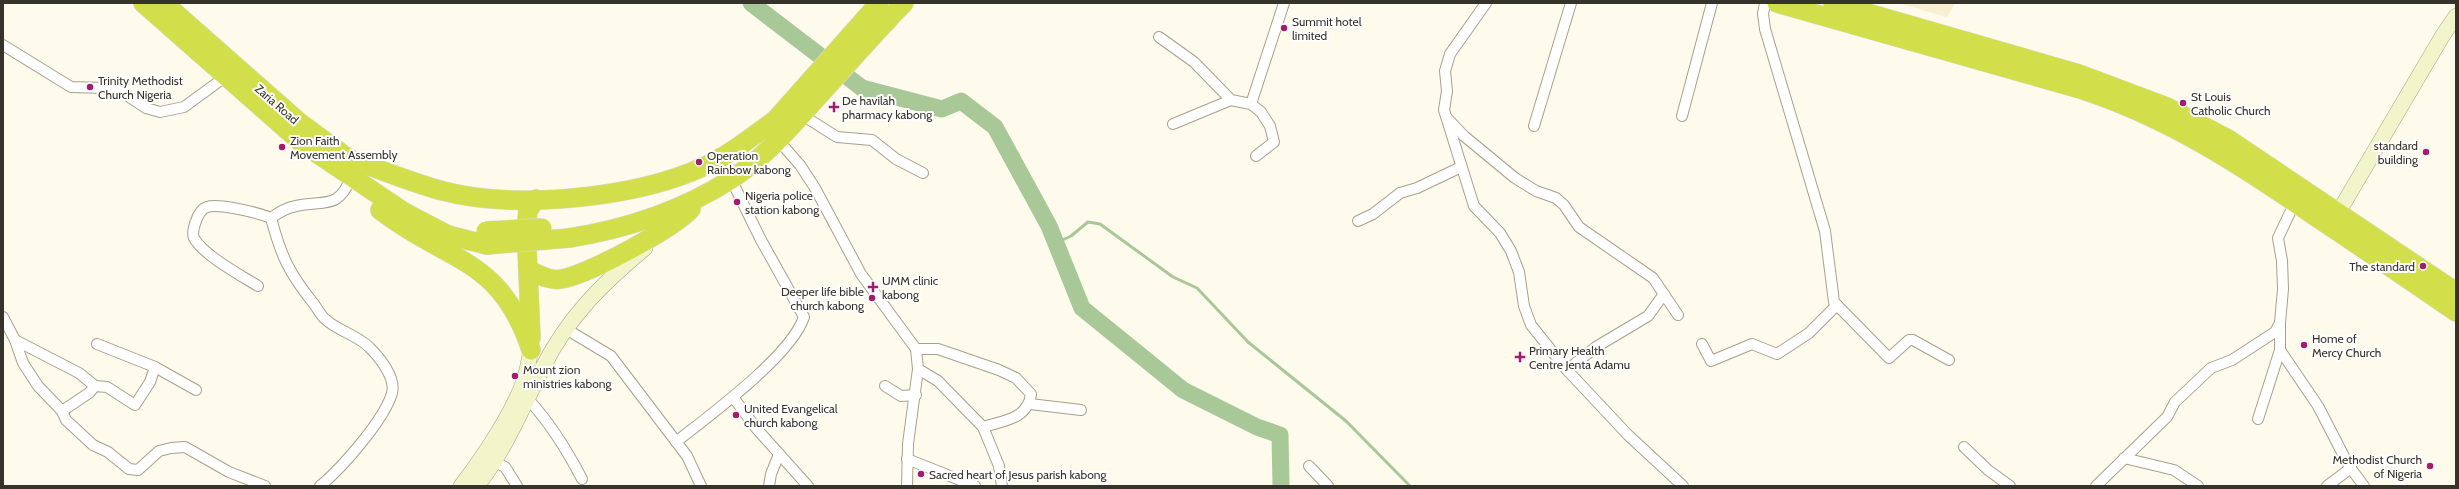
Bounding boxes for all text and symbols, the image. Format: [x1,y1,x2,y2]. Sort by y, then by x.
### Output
place label: Summit hotel limited [1292,14,1362,43]
marker: Summit hotel limited [1279,23,1289,33]
place label: Trinity Methodist Church Nigeria [98,73,183,102]
street label: Zaria Road [252,81,302,127]
marker: Trinity Methodist Church Nigeria [85,82,95,92]
place label: St Louis Catholic Church [2191,89,2270,118]
place label: De havilah pharmacy kabong [842,93,933,122]
marker: St Louis Catholic Church [2178,98,2188,108]
marker: De havilah pharmacy kabong [829,102,839,112]
place label: Zion Faith Movement Assembly [290,133,398,162]
place label: standard building [2374,138,2419,167]
marker: Zion Faith Movement Assembly [277,142,287,152]
marker: standard building [2421,147,2431,157]
place label: Operation Rainbow kabong [707,148,792,177]
marker: Operation Rainbow kabong [694,157,704,167]
place label: Nigeria police station kabong [745,188,820,217]
marker: Nigeria police station kabong [732,197,742,207]
place label: The standard [2349,259,2415,274]
marker: The standard [2418,261,2428,271]
place label: UMM clinic kabong [882,273,939,302]
marker: UMM clinic kabong [867,281,879,293]
place label: Deeper life bible church kabong [781,284,865,313]
marker: Deeper life bible church kabong [867,293,877,303]
place label: Home of Mercy Church [2312,331,2381,360]
marker: Home of Mercy Church [2299,340,2309,350]
place label: Primary Health Centre Jenta Adamu [1529,343,1630,372]
marker: Primary Health Centre Jenta Adamu [1514,351,1526,363]
place label: Mount zion ministries kabong [523,362,613,391]
marker: Mount zion ministries kabong [510,371,520,381]
place label: United Evangelical church kabong [744,401,838,430]
marker: United Evangelical church kabong [731,410,741,420]
place label: Methodist Church of Nigeria [2332,452,2422,481]
marker: Methodist Church of Nigeria [2425,461,2435,471]
place label: Sacred heart of Jesus parish kabong [929,467,1107,482]
marker: Sacred heart of Jesus parish kabong [916,469,926,479]

